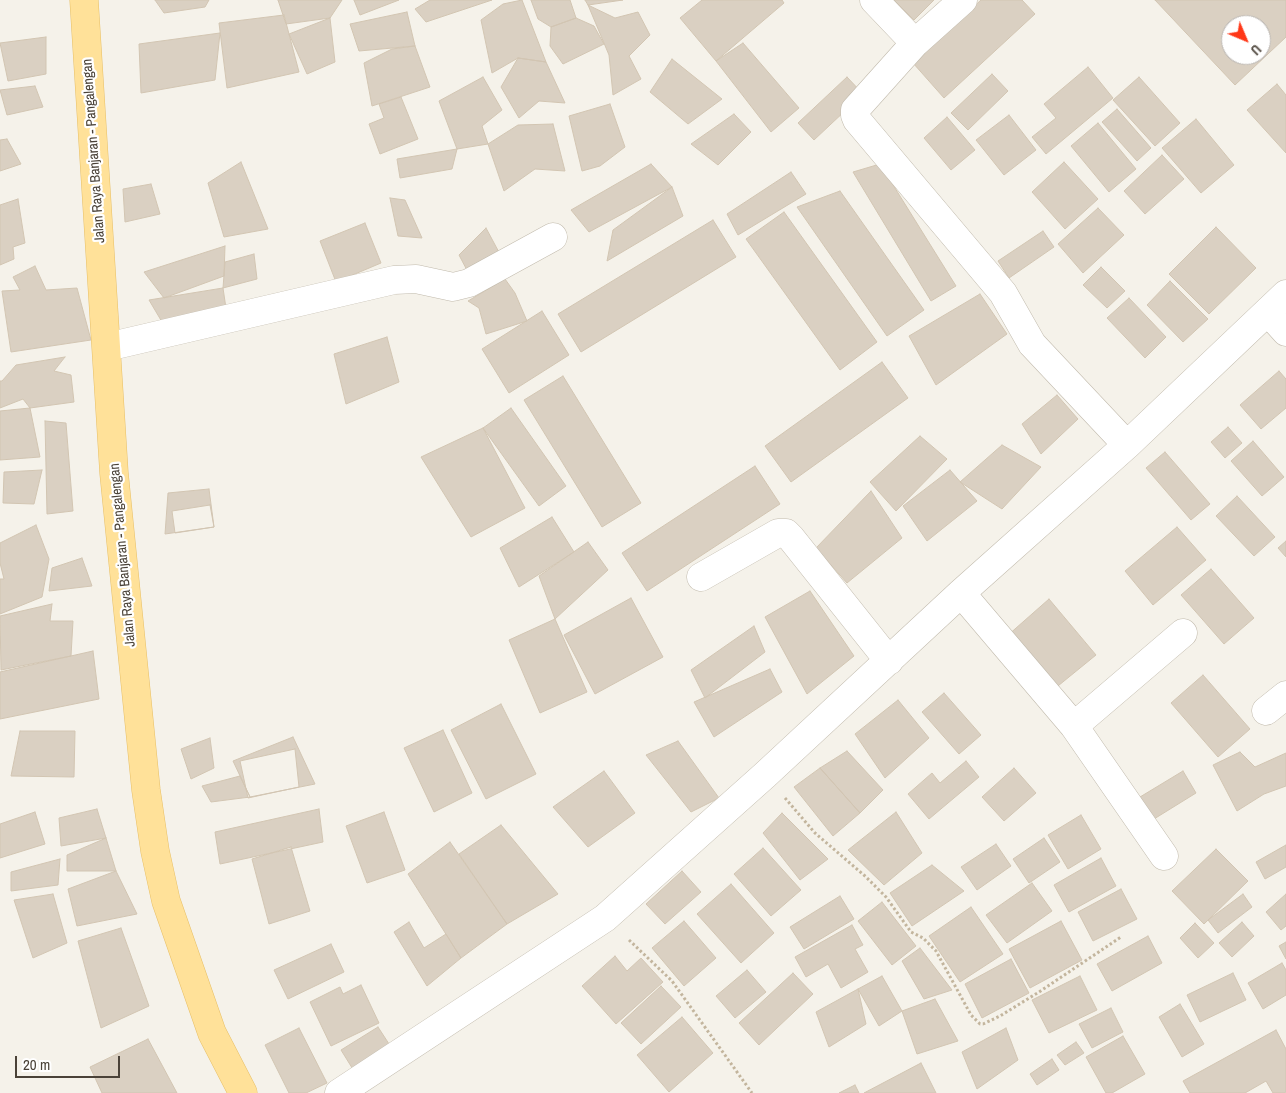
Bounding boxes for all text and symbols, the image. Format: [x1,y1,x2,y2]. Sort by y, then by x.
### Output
north arrow [1221,15,1271,65]
text: U [1247,41,1265,59]
street label: Jalan Raya Banjaran - Pangalengan [79,58,109,244]
street label: Jalan Raya Banjaran - Pangalengan [107,462,139,648]
scale bar [18,1046,122,1078]
text: 20 m [23,1054,50,1075]

